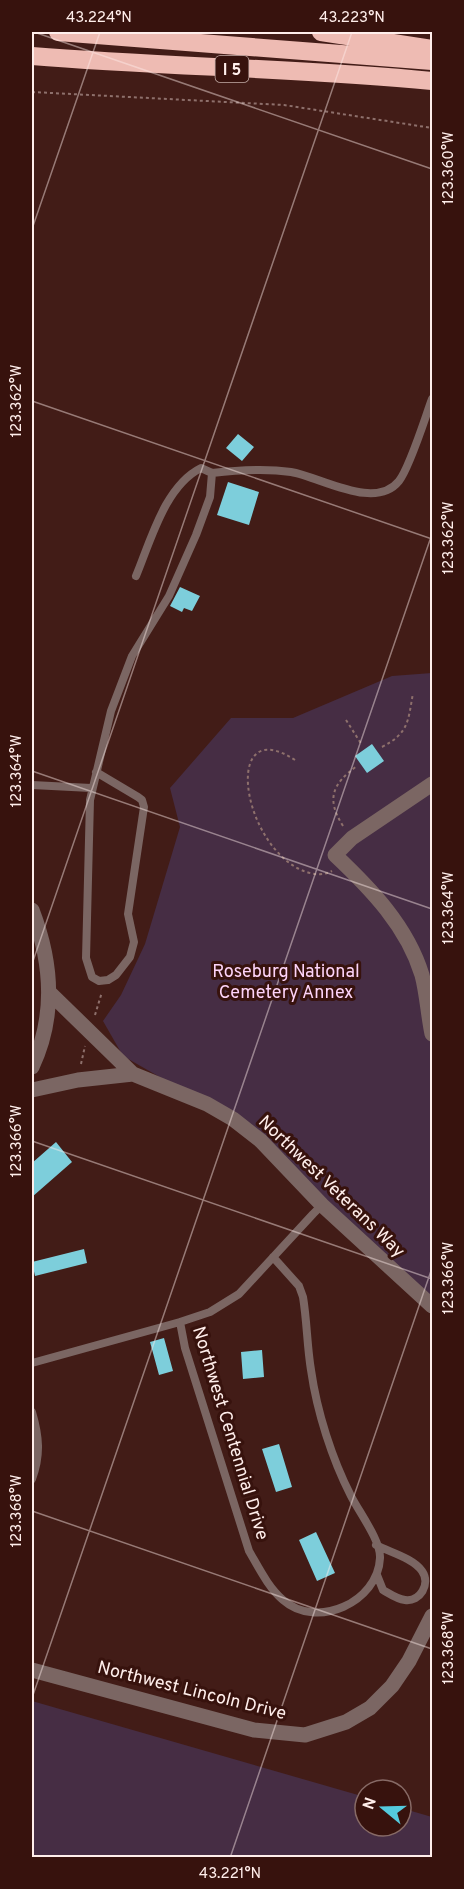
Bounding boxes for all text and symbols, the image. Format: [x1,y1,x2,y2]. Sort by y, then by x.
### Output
text: 43.224°N [66,9,132,28]
text: 43.223°N [319,9,385,28]
road number: I 5 [216,56,248,82]
text: 123.360°W [440,131,459,205]
text: 123.362°W [8,364,27,438]
text: 123.362°W [440,501,459,575]
text: 123.364°W [8,734,27,808]
text: 123.364°W [440,871,459,945]
park label: Roseburg National Cemetery Annex [212,961,360,1005]
text: 123.366°W [8,1105,27,1177]
street label: Northwest Veterans Way [253,1111,409,1263]
text: 123.366°W [440,1242,459,1314]
street label: Northwest Centennial Drive [186,1324,273,1543]
text: 123.368°W [8,1475,27,1548]
text: 123.368°W [440,1612,459,1685]
street label: Northwest Lincoln Drive [95,1657,288,1726]
north arrow [353,1778,413,1838]
text: N [359,1795,382,1812]
text: 43.221°N [199,1865,261,1884]

